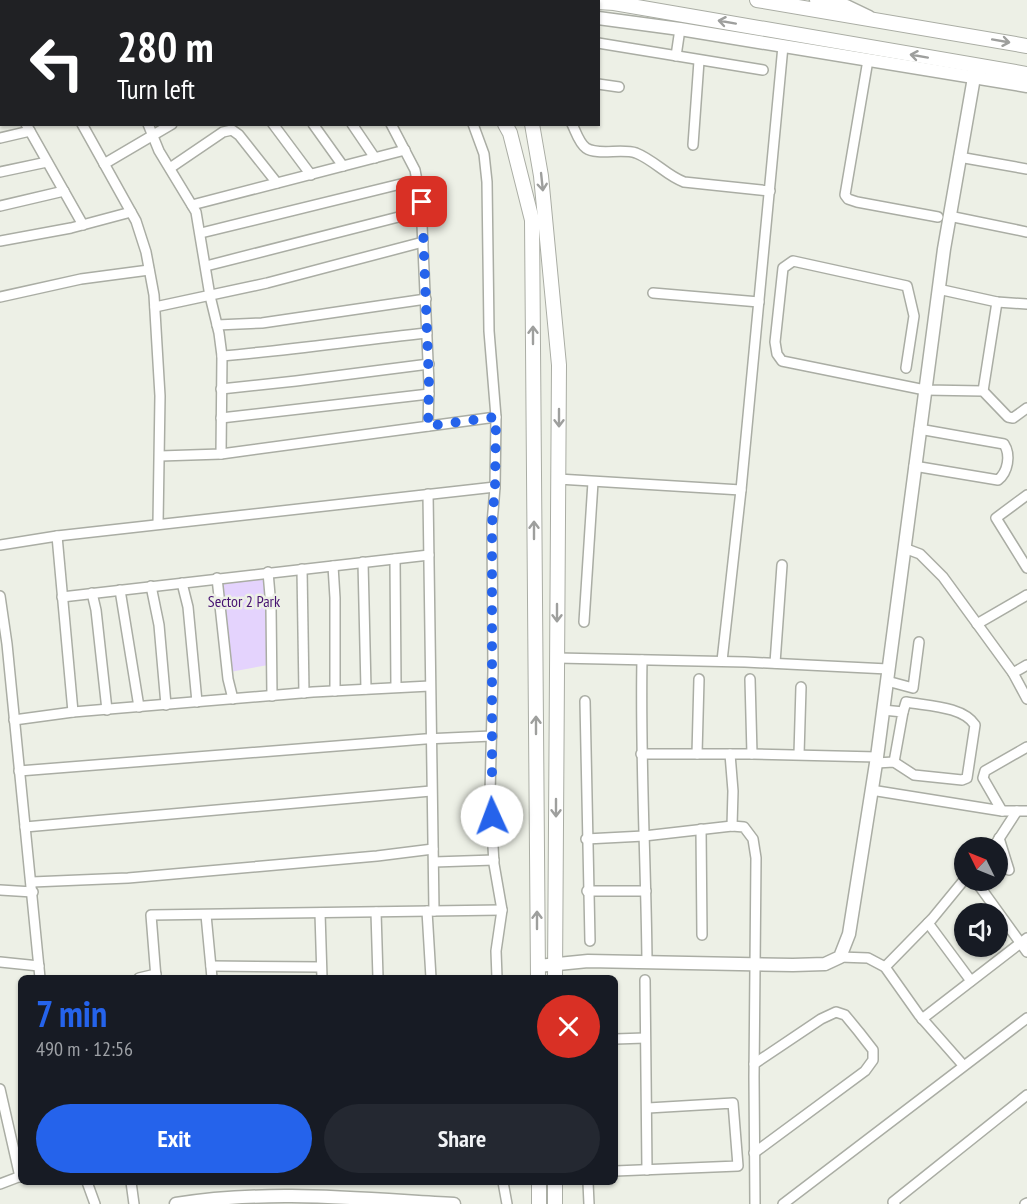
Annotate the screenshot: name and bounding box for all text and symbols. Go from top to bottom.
one-way arrow [717,17,737,28]
text: 280 m [117,19,214,74]
icon: left [18,24,96,102]
one-way arrow [991,36,1011,47]
one-way arrow [909,50,929,61]
text: Turn left [117,72,195,106]
one-way arrow [537,172,548,192]
pin [396,176,447,227]
icon: arrive [405,185,438,218]
one-way arrow [527,325,539,345]
one-way arrow [553,408,565,428]
one-way arrow [528,520,540,540]
park label: Sector 2 Park [208,591,281,611]
one-way arrow [551,603,563,623]
one-way arrow [530,715,542,735]
position arrow [460,784,524,848]
one-way arrow [550,798,562,818]
north arrow [954,837,1008,891]
map controls [954,837,1008,957]
button: sound [954,903,1008,957]
one-way arrow [531,910,543,930]
text: 7 min [36,990,107,1037]
button: close [537,995,600,1058]
text: 490 m · 12:56 [36,1036,133,1062]
button: Exit [36,1104,312,1173]
button: Share [324,1104,600,1173]

